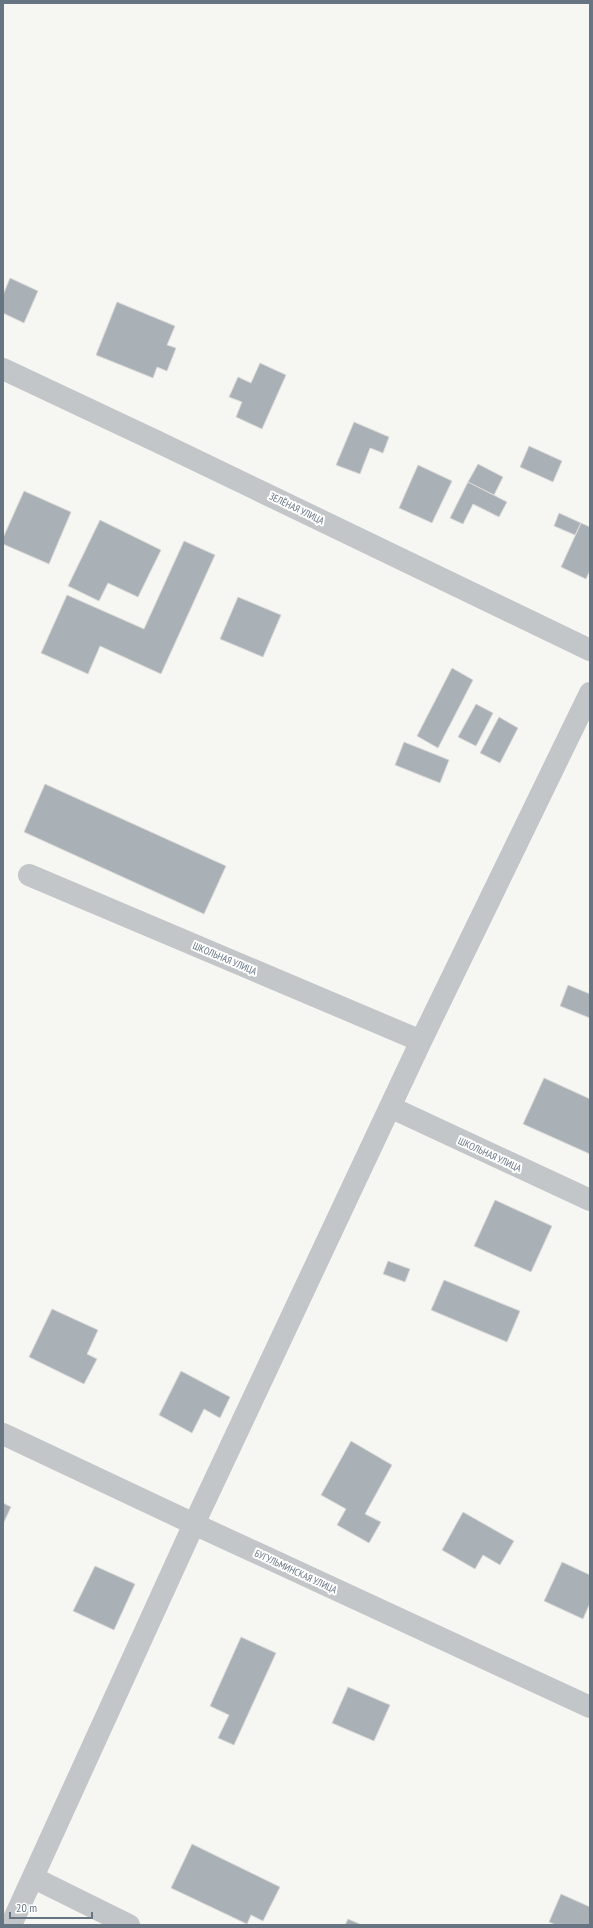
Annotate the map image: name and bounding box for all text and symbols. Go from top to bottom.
street label: ЗЕЛЁНАЯ УЛИЦА [267,490,327,527]
street label: ШКОЛЬНАЯ УЛИЦА [191,939,259,978]
street label: ШКОЛЬНАЯ УЛИЦА [456,1134,524,1175]
street label: БУГУЛЬМИНСКАЯ УЛИЦА [252,1547,339,1596]
scale bar [10,1894,92,1920]
text: 20 m [16,1900,37,1915]

